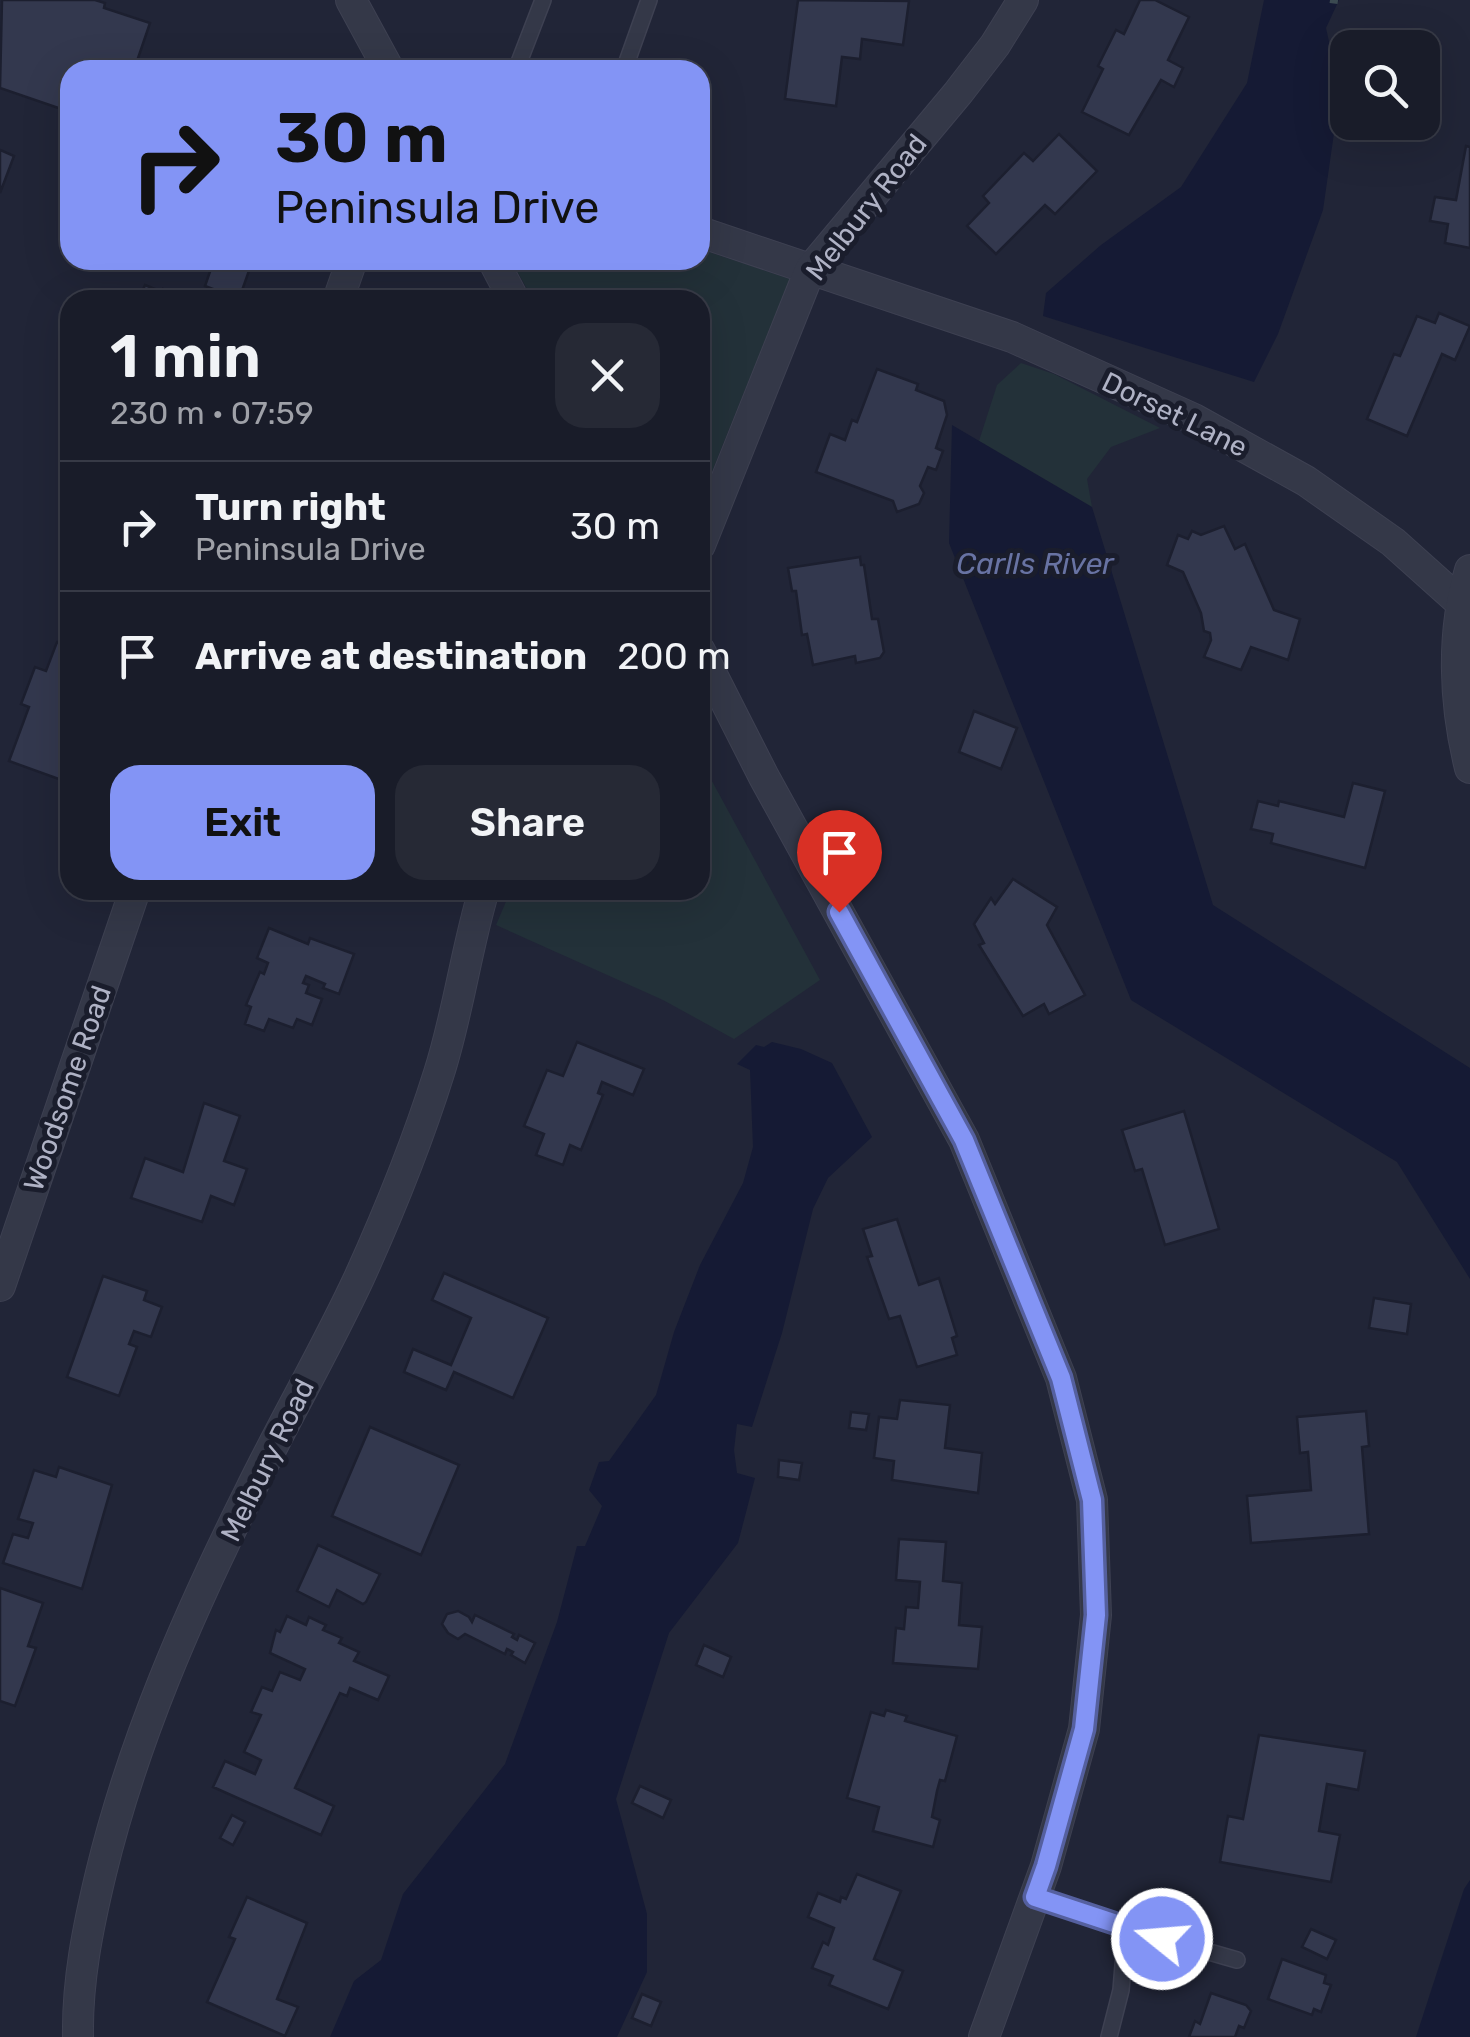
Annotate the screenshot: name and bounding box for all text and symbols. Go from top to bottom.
map controls [1330,30,1440,140]
button: search [1330,30,1440,140]
text: 30 m [275,97,448,180]
icon: right [110,100,240,230]
street label: Melbury Road [799,127,934,287]
text: Peninsula Drive [275,181,599,234]
text: 1 min [110,321,261,392]
button: close [555,323,660,428]
street label: Dorset Lane [1097,365,1253,464]
text: 230 m · 07:59 [110,394,314,432]
text: Turn right [195,484,386,530]
icon: right [110,499,165,554]
text: 30 m [570,503,660,549]
text: Peninsula Drive [195,530,426,568]
water label: Carlls River [956,546,1115,582]
icon: arrive [110,629,165,684]
text: Arrive at destination [195,633,587,679]
text: 200 m [617,633,731,679]
button: Exit [110,765,375,880]
button: Share [395,765,660,880]
pin [797,810,882,913]
icon: arrive [812,825,867,880]
street label: Woodsome Road [17,981,118,1195]
street label: Melbury Road [214,1374,321,1547]
position arrow [1110,1887,1214,1991]

